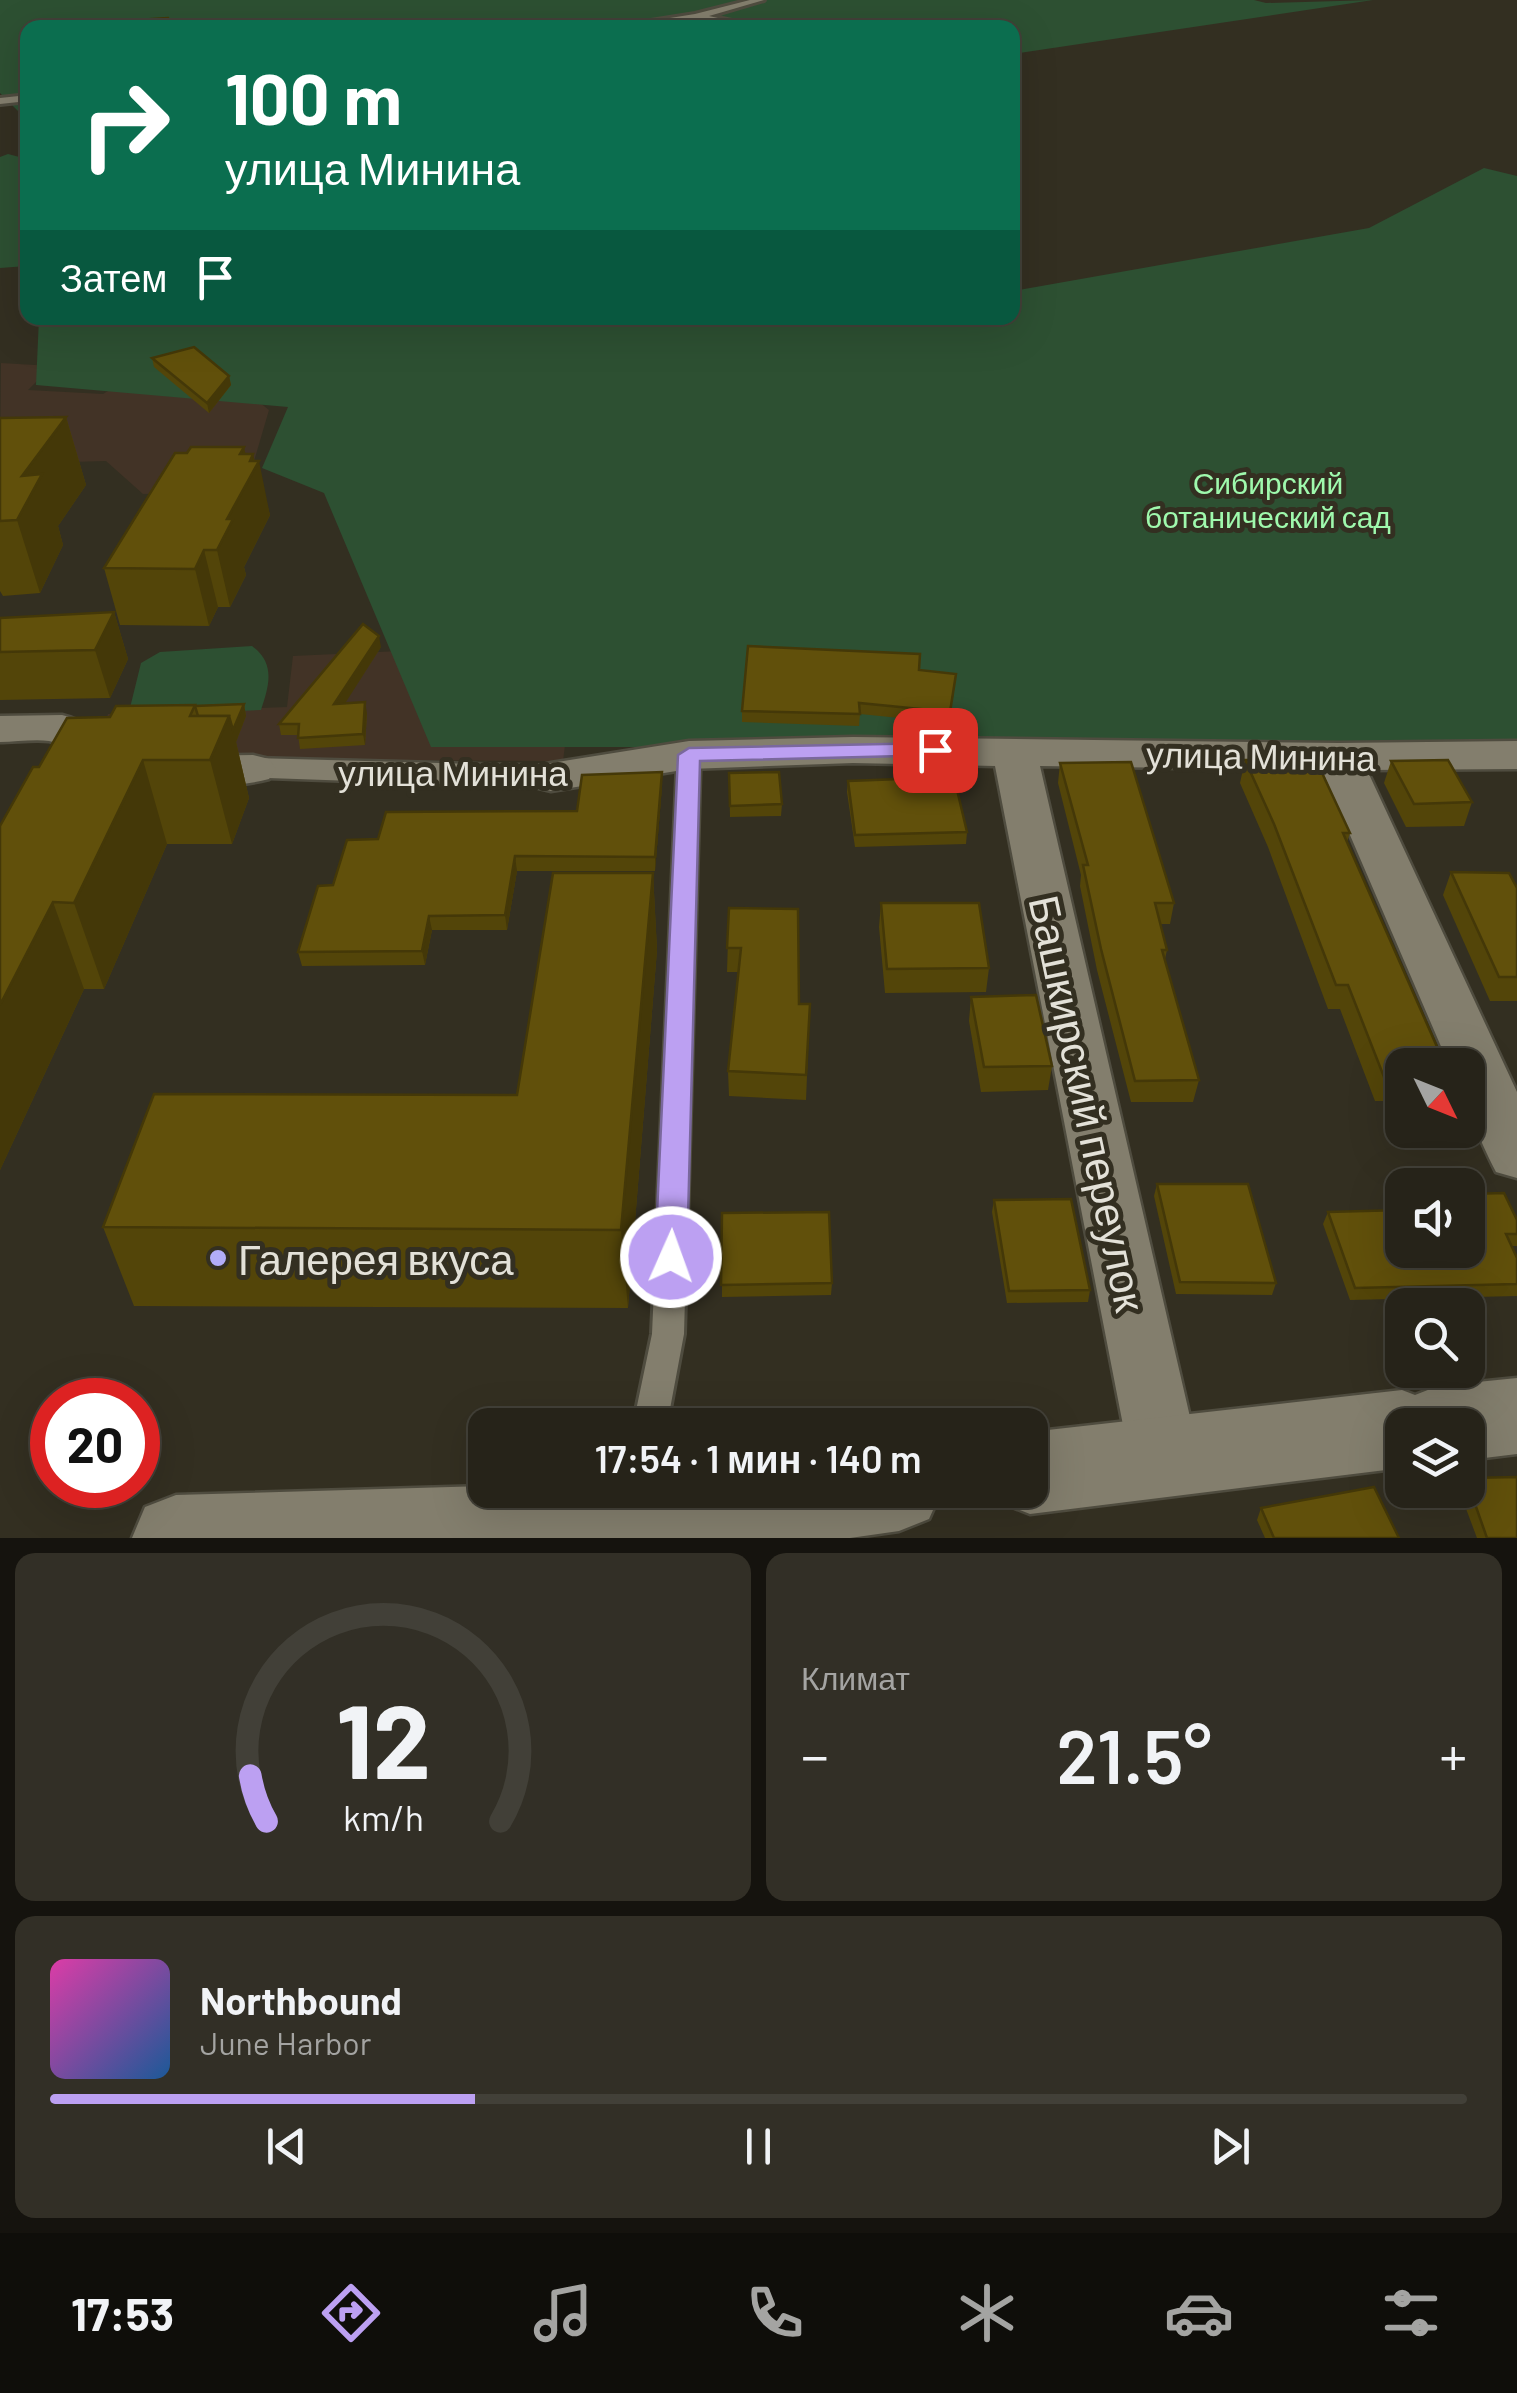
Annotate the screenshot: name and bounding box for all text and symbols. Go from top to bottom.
text: 100 m [225,55,402,139]
icon: right [60,60,190,190]
text: улица Минина [225,140,520,194]
icon: arrive [188,250,243,305]
text: Затем [60,254,168,300]
park label: Сибирский ботанический сад [1145,464,1391,534]
pin [893,708,978,793]
icon: arrive [908,723,963,778]
street label: улица Минина [1146,732,1377,778]
street label: улица Минина [338,751,568,793]
street label: Башкирский переулок [1020,891,1158,1316]
north arrow [1385,1048,1485,1148]
map controls [1385,1048,1485,1508]
button: sound [1385,1168,1485,1268]
position arrow [619,1205,723,1309]
place label: Галерея вкуса [238,1233,514,1284]
marker: Галерея вкуса [207,1247,229,1269]
button: search [1385,1288,1485,1388]
speed limit sign: 20 [30,1378,160,1508]
button: layers [1385,1408,1485,1508]
text: 17:54 · 1 мин · 140 m [594,1435,922,1481]
text: Климат [801,1658,910,1696]
text: 12 [335,1675,431,1800]
text: 21.5° [1056,1709,1212,1799]
text: − [801,1721,829,1787]
text: + [1439,1721,1467,1787]
text: km/h [343,1795,423,1838]
text: Northbound [200,1977,402,2023]
text: June Harbor [200,2023,371,2061]
icon: previous [259,2119,314,2174]
icon: pause [731,2119,786,2174]
icon: next [1203,2119,1258,2174]
icon: directions [316,2278,386,2348]
icon: music [528,2278,598,2348]
icon: phone [740,2278,810,2348]
icon: climate [952,2278,1022,2348]
icon: car [1164,2278,1234,2348]
icon: filters [1376,2278,1446,2348]
text: 17:53 [71,2286,174,2340]

